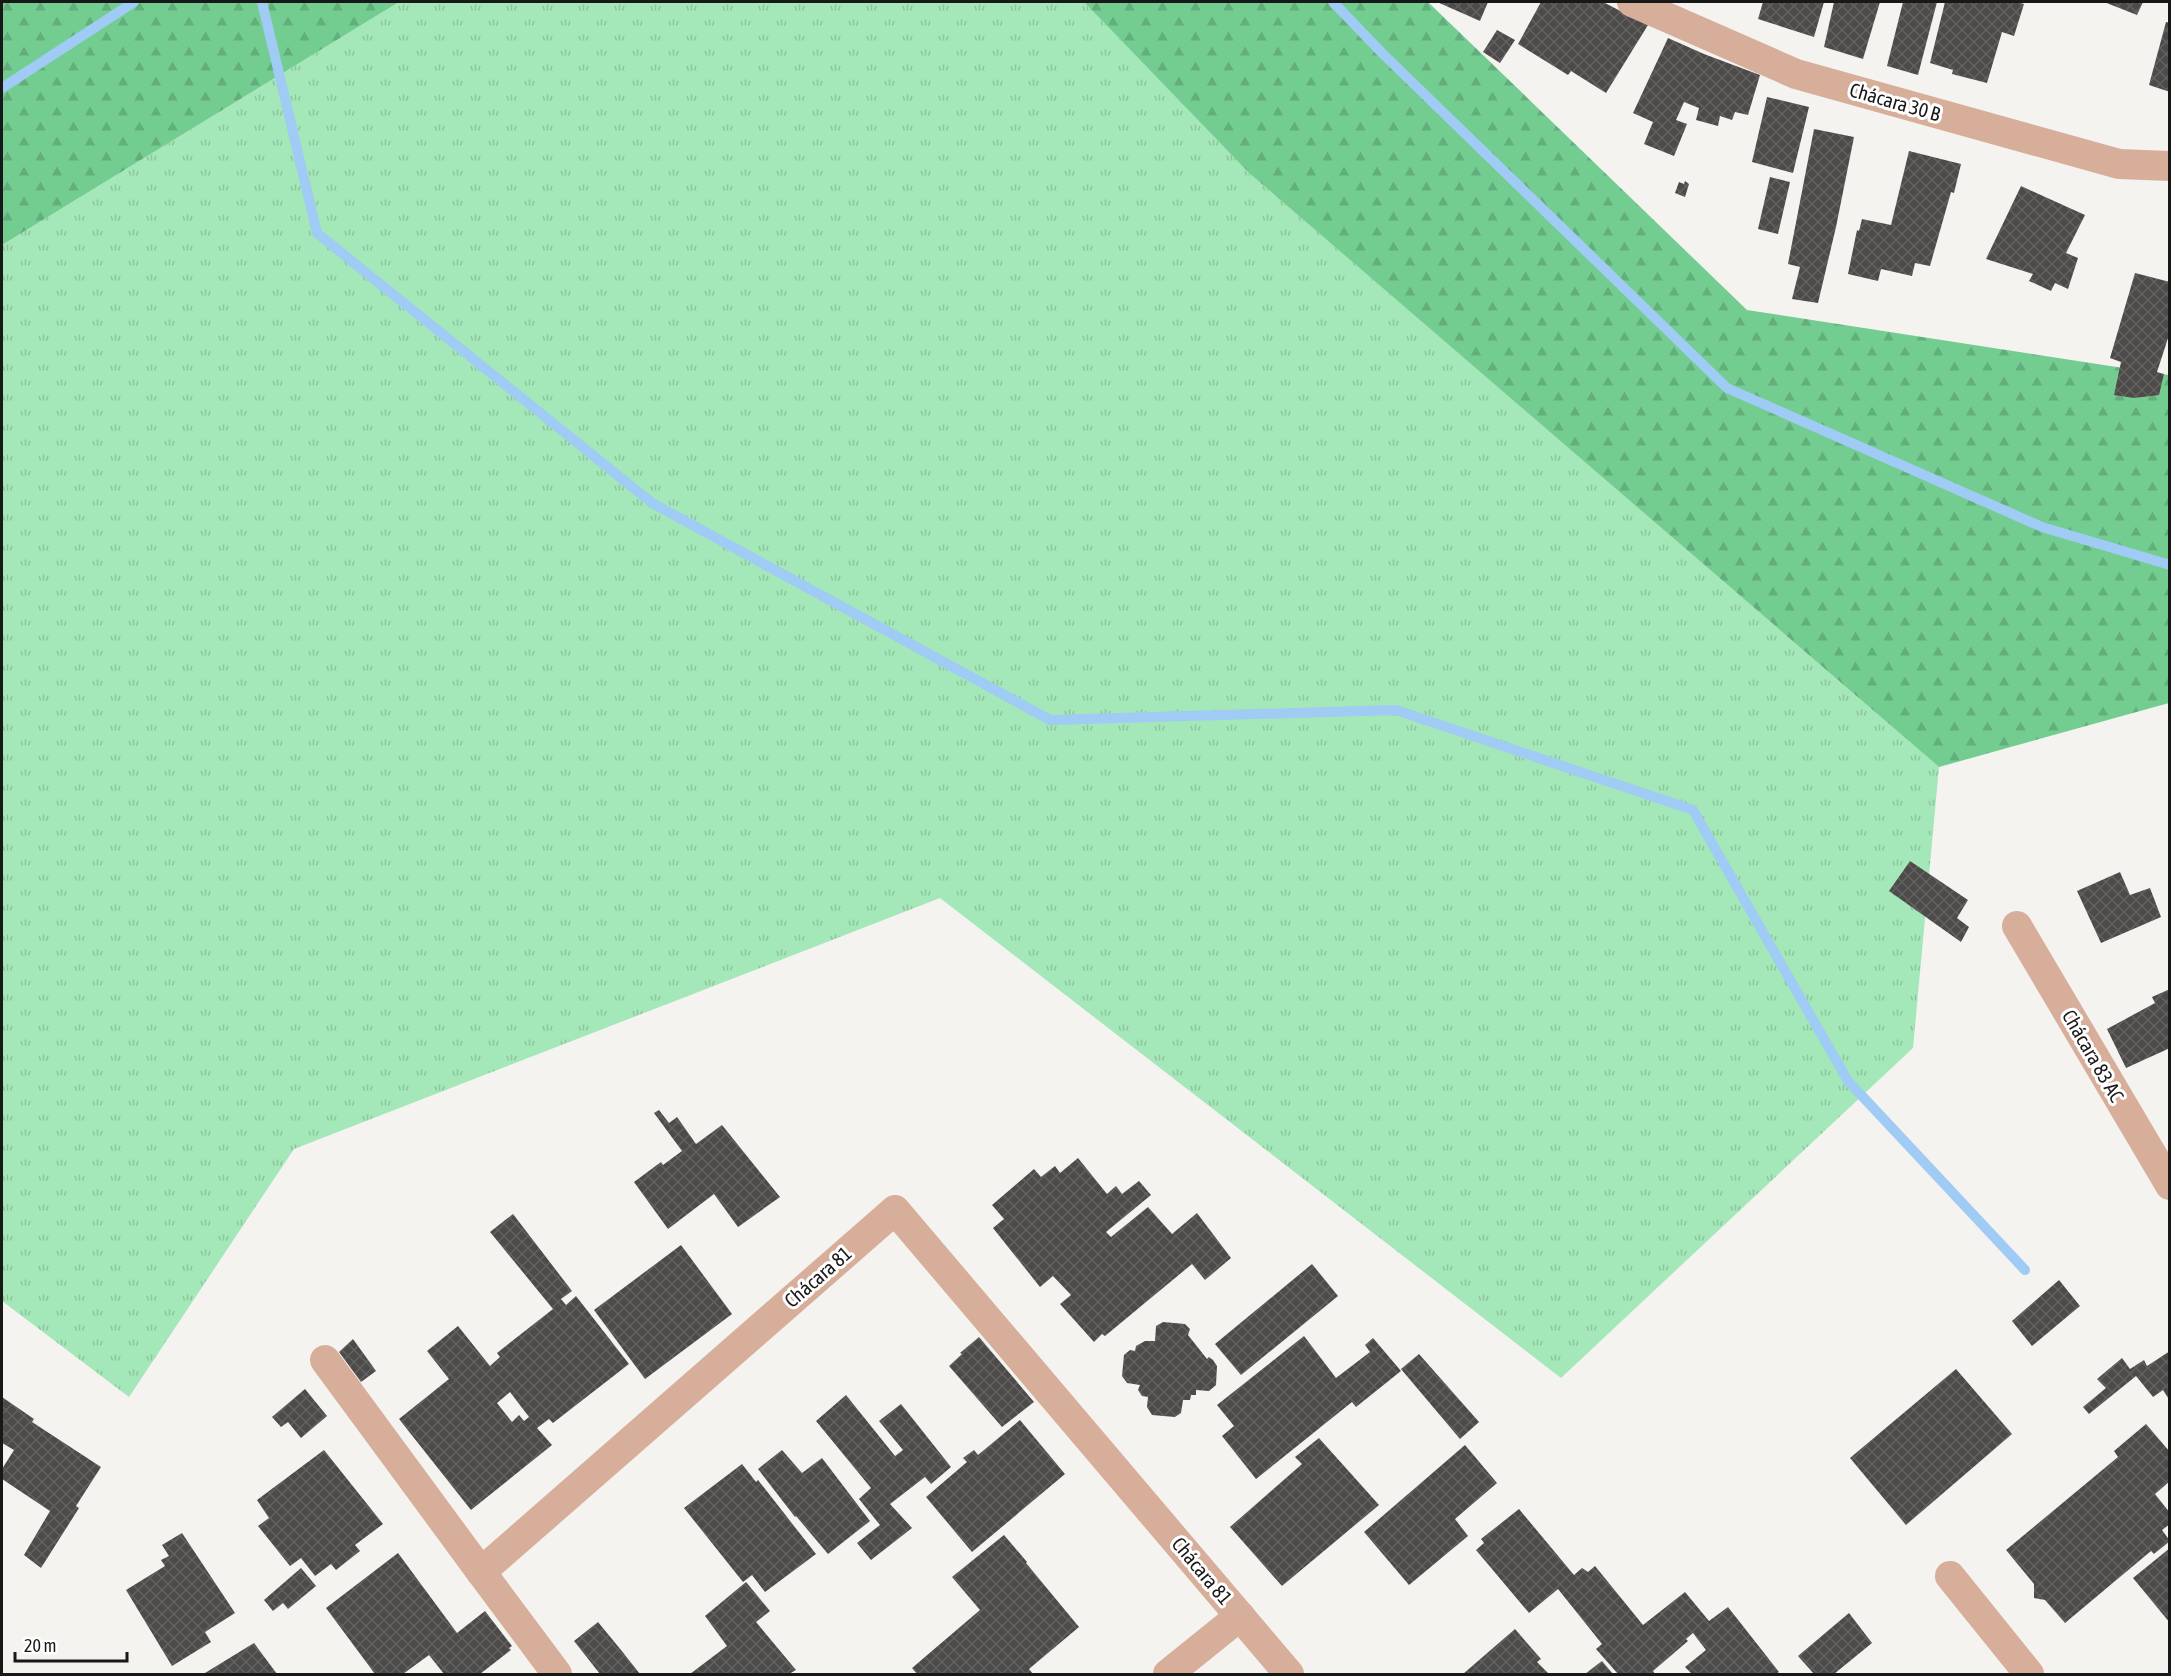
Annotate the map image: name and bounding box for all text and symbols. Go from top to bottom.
street label: Chácara 30 B [1847,78,1944,126]
street label: Chácara 83 AC [2058,1006,2129,1106]
street label: Chácara 81 [780,1241,856,1312]
street label: Chácara 81 [1168,1532,1237,1609]
scale bar [15,1625,128,1663]
text: 20 m [24,1635,56,1656]

